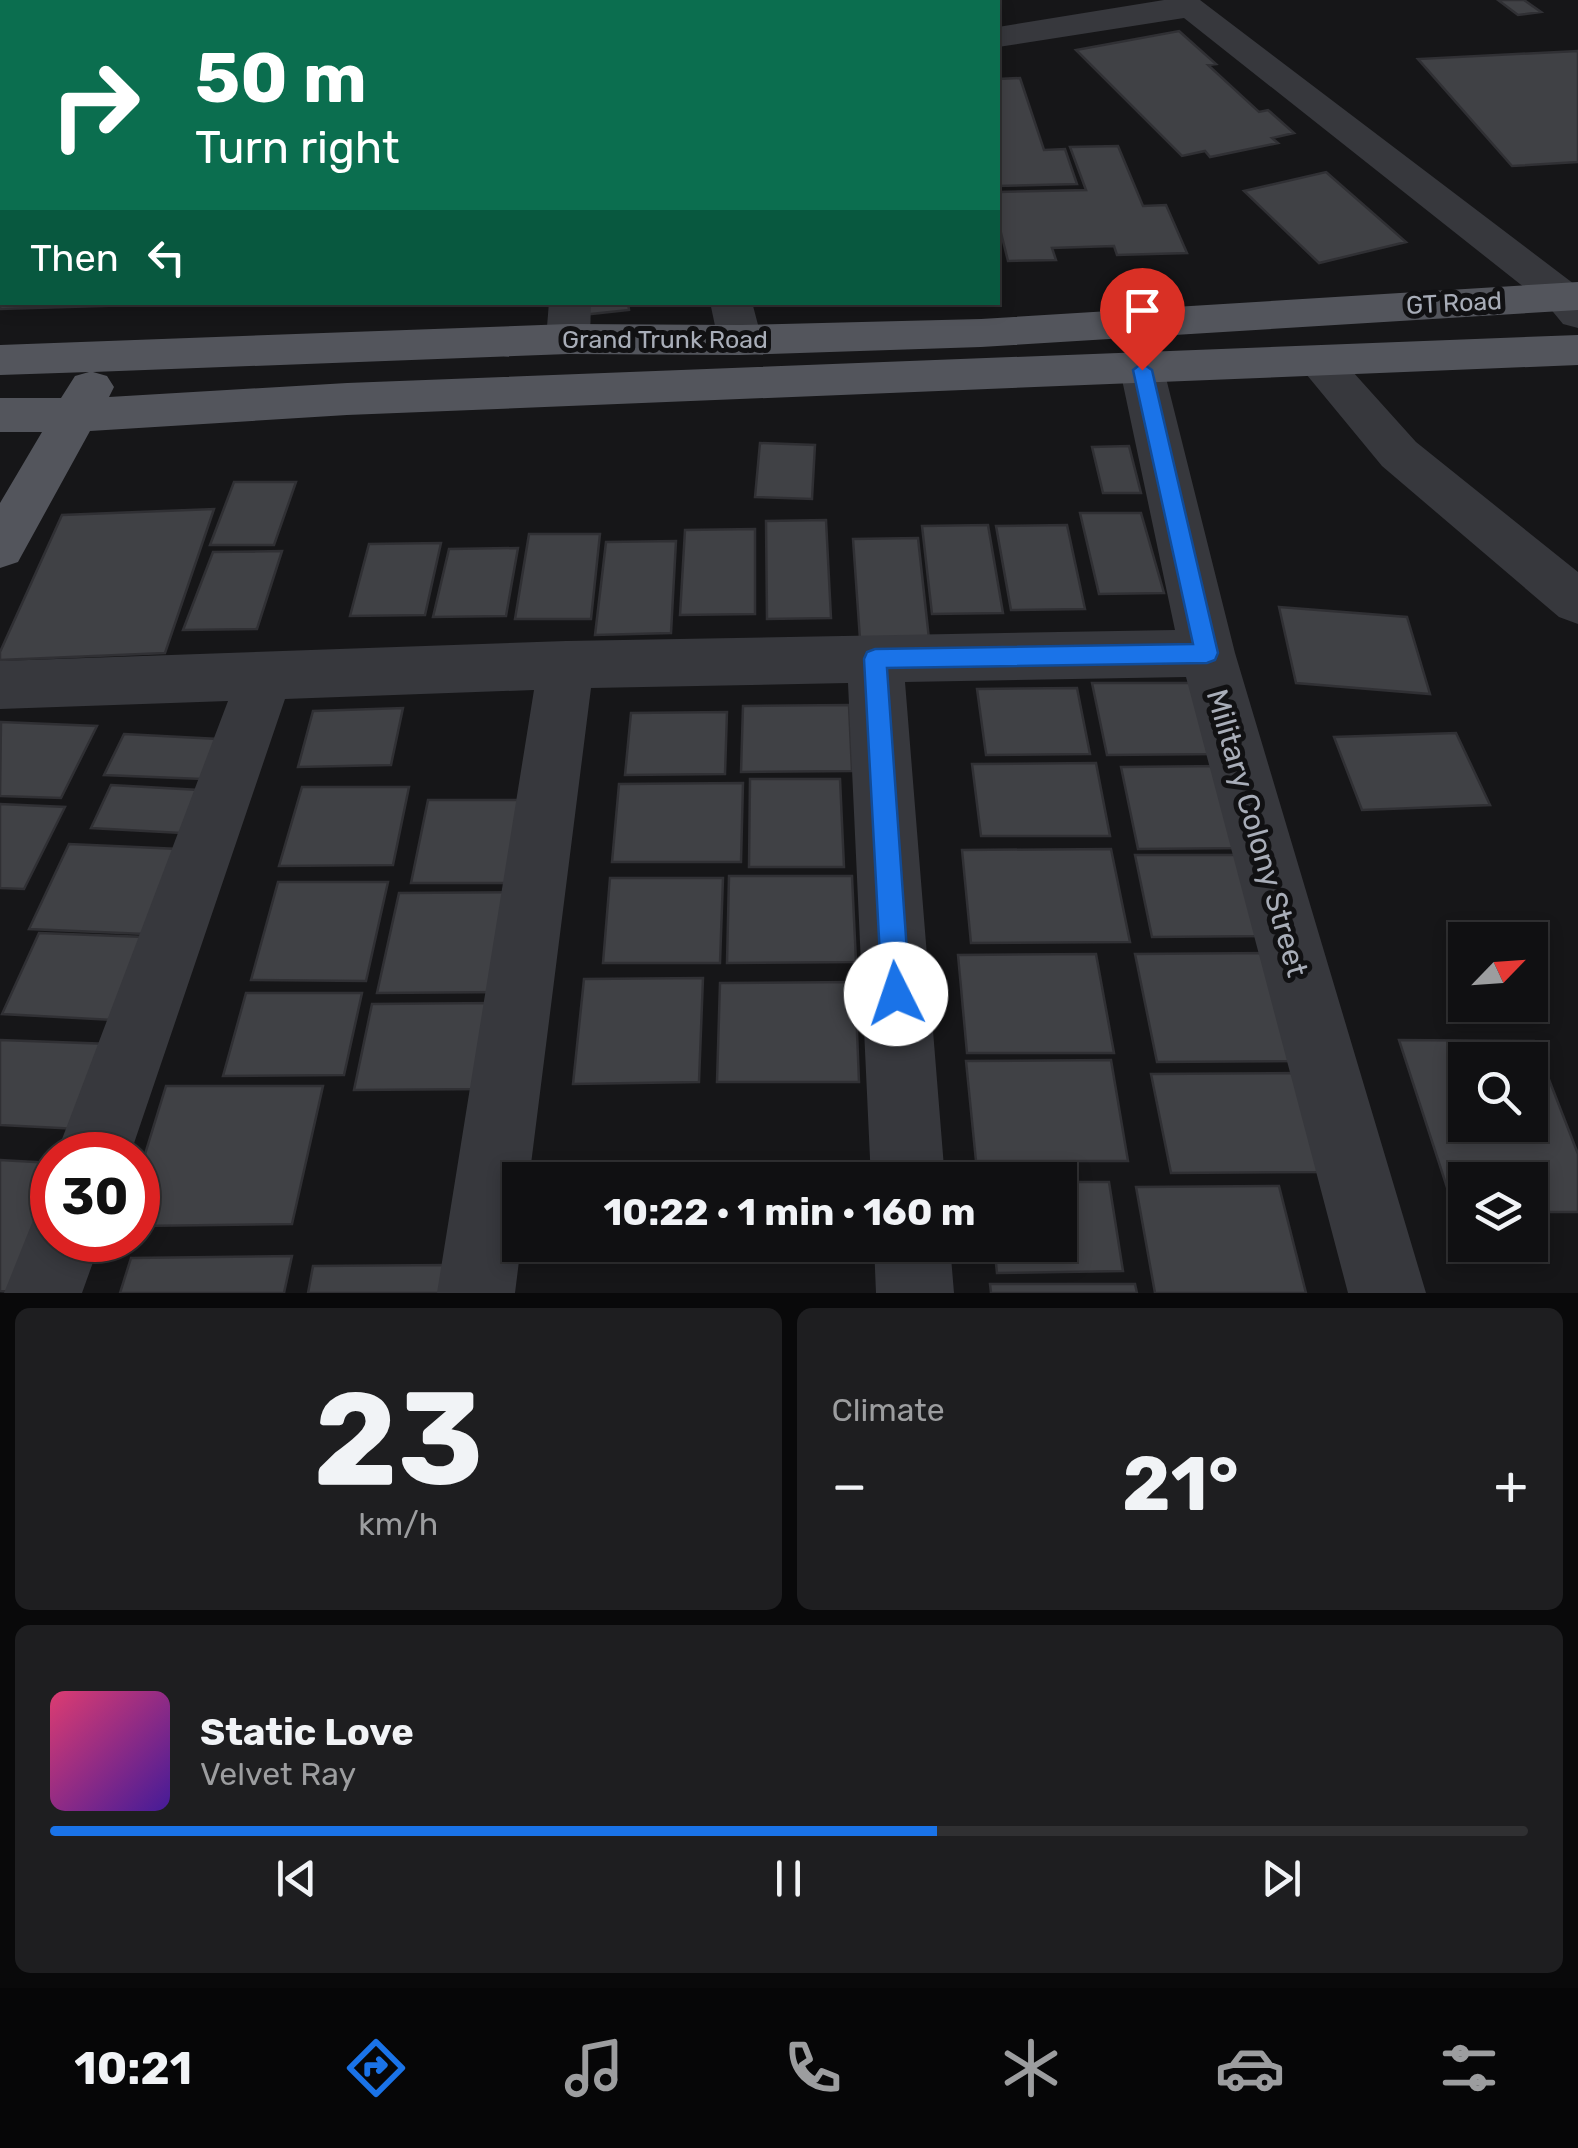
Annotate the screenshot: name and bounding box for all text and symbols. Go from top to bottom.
text: 50 m [195,37,367,120]
icon: right [30,40,160,170]
text: Turn right [195,121,399,174]
icon: left [139,230,194,285]
text: Then [30,235,119,281]
pin [1100,268,1185,371]
icon: arrive [1115,283,1170,338]
street label: GT Road [1405,286,1503,320]
street label: Grand Trunk Road [562,325,768,354]
street label: Military Colony Street [1199,685,1315,981]
north arrow [1448,922,1548,1022]
map controls [1448,922,1548,1262]
position arrow [844,942,948,1046]
button: search [1448,1042,1548,1142]
speed limit sign: 30 [30,1132,160,1262]
button: layers [1448,1162,1548,1262]
text: 10:22 · 1 min · 160 m [603,1189,976,1235]
text: 23 [313,1362,483,1517]
text: Climate [832,1391,945,1429]
text: 21° [1122,1440,1239,1529]
text: − [832,1453,867,1518]
text: + [1494,1453,1528,1518]
text: km/h [358,1505,438,1543]
text: Static Love [200,1709,414,1755]
text: Velvet Ray [200,1755,356,1793]
icon: previous [269,1851,324,1906]
icon: pause [761,1851,816,1906]
icon: next [1254,1851,1309,1906]
icon: directions [341,2033,411,2103]
icon: music [559,2033,629,2103]
icon: phone [778,2033,848,2103]
icon: climate [996,2033,1066,2103]
icon: car [1215,2033,1285,2103]
icon: filters [1434,2033,1504,2103]
text: 10:21 [74,2042,192,2095]

